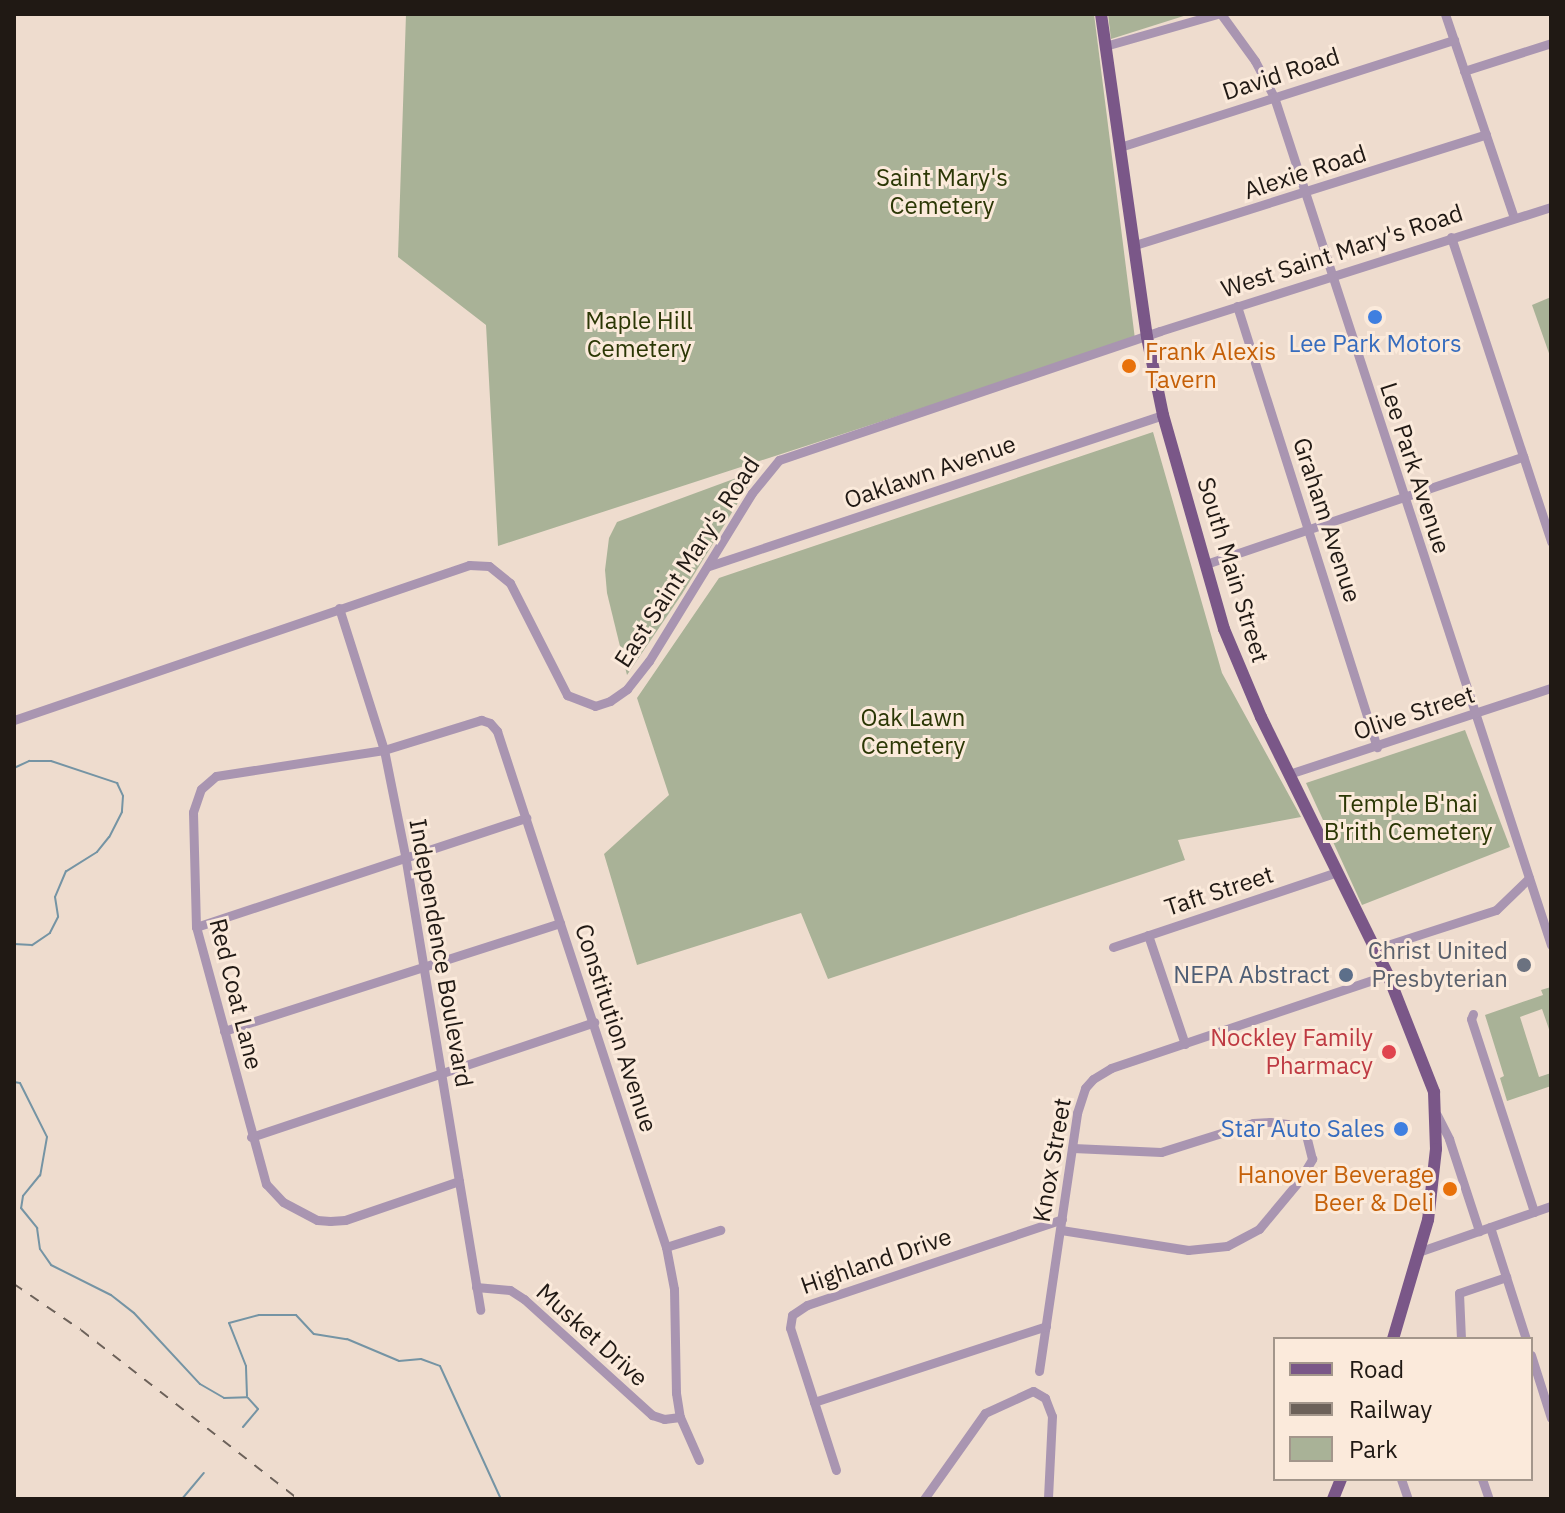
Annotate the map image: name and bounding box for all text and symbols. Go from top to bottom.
street label: David Road [1219,42,1343,106]
street label: Alexie Road [1240,139,1370,205]
park label: Saint Mary's Cemetery [876,164,1008,220]
street label: West Saint Mary's Road [1218,198,1466,304]
park label: Maple Hill Cemetery [585,307,693,363]
marker: Lee Park Motors [1366,308,1384,326]
place label: Lee Park Motors [1288,330,1462,358]
place label: Frank Alexis Tavern [1145,338,1276,394]
marker: Frank Alexis Tavern [1120,357,1138,375]
street label: Lee Park Avenue [1374,379,1456,557]
street label: Oaklawn Avenue [840,429,1020,515]
street label: Graham Avenue [1287,434,1367,606]
street label: East Saint Mary's Road [608,451,766,673]
street label: South Main Street [1191,474,1275,666]
street label: Olive Street [1350,680,1478,746]
park label: Oak Lawn Cemetery [861,704,965,760]
park label: Temple B'nai B'rith Cemetery [1324,790,1492,846]
street label: Independence Boulevard [403,817,479,1089]
street label: Taft Street [1161,860,1277,922]
street label: Red Coat Lane [203,915,269,1073]
street label: Constitution Avenue [569,920,663,1136]
place label: Christ United Presbyterian [1368,937,1508,993]
marker: Christ United Presbyterian [1515,956,1533,974]
place label: NEPA Abstract [1173,961,1330,989]
marker: NEPA Abstract [1337,966,1355,984]
place label: Nockley Family Pharmacy [1210,1024,1373,1080]
marker: Nockley Family Pharmacy [1380,1043,1398,1061]
street label: Knox Street [1027,1096,1077,1224]
place label: Star Auto Sales [1221,1115,1385,1143]
marker: Star Auto Sales [1392,1120,1410,1138]
place label: Hanover Beverage Beer & Deli [1237,1161,1434,1217]
marker: Hanover Beverage Beer & Deli [1441,1180,1459,1198]
street label: Highland Drive [797,1222,955,1300]
street label: Musket Drive [530,1277,654,1393]
legend [1273,1337,1533,1481]
text: Road [1349,1353,1404,1385]
text: Railway [1349,1393,1432,1425]
text: Park [1349,1433,1398,1465]

